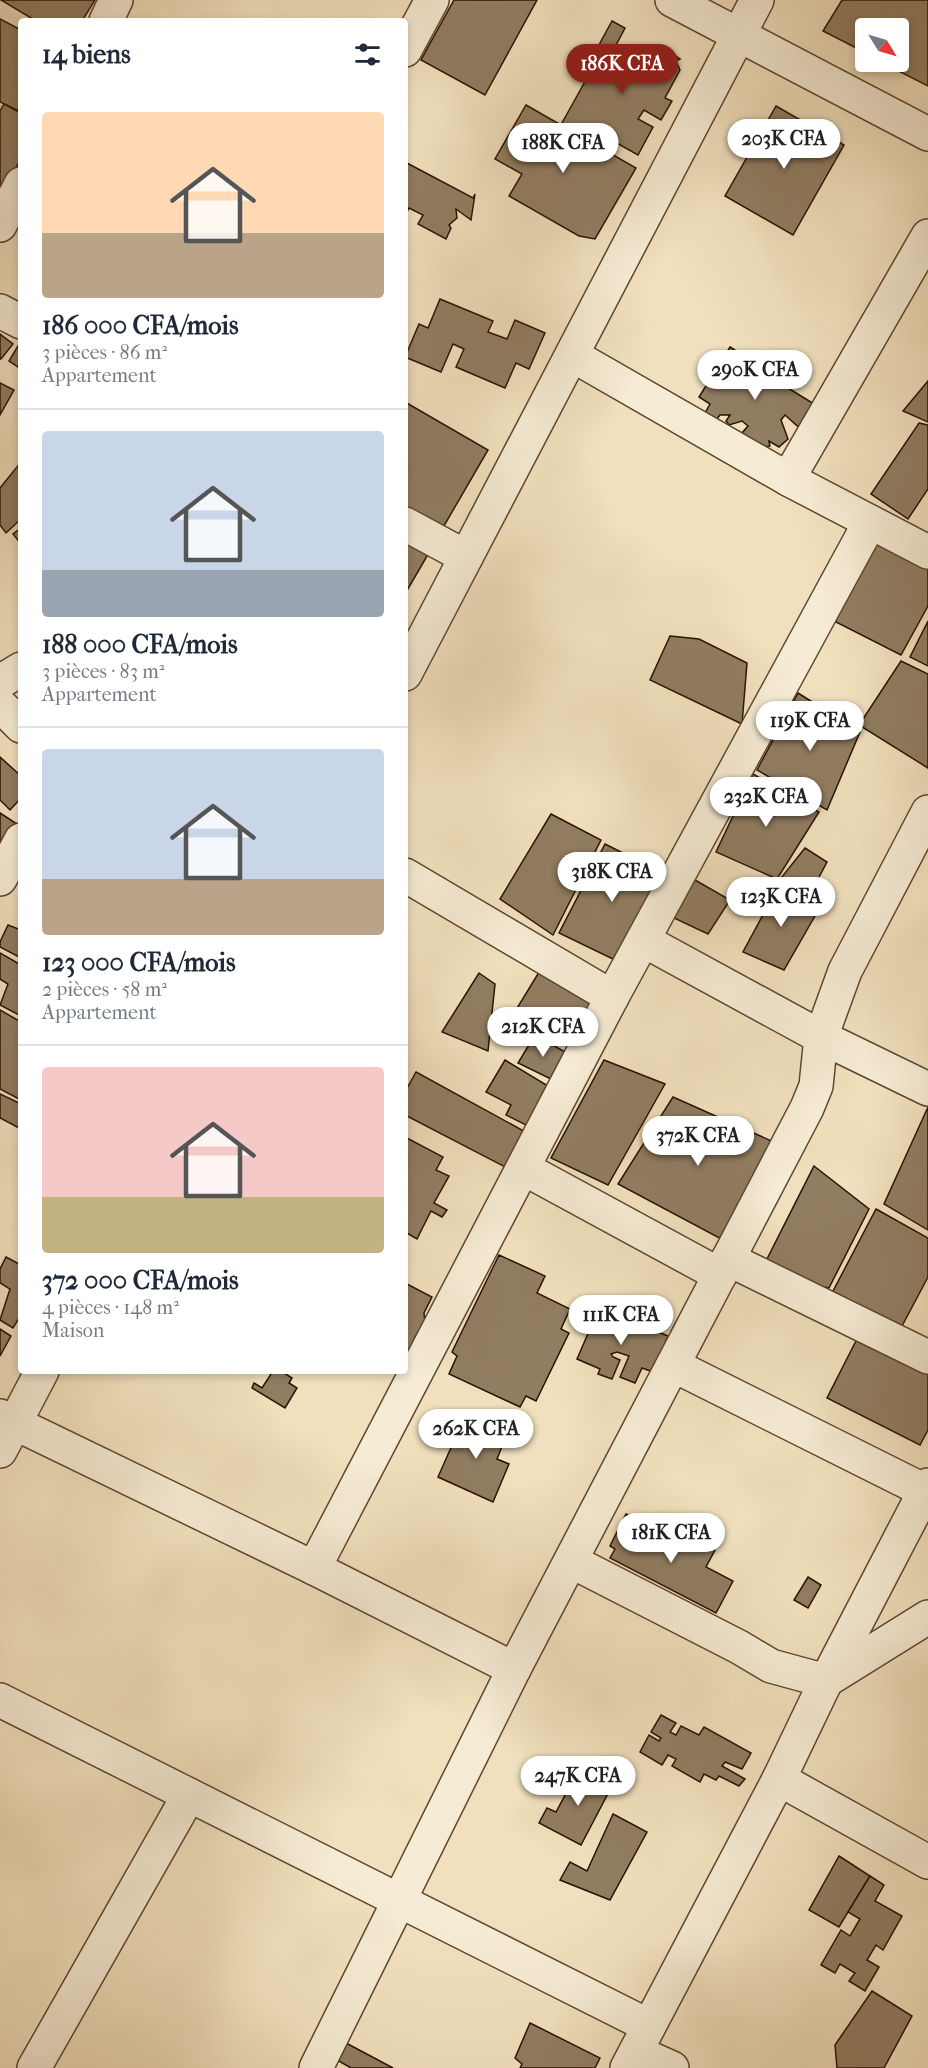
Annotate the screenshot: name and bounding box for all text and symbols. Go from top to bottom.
north arrow [855,18,909,72]
map controls [855,18,909,72]
icon: filters [351,38,384,71]
text: 14 biens [42,39,131,70]
pin: 186K CFA [560,44,684,95]
text: 186K CFA [580,52,664,75]
pin: 203K CFA [722,119,846,170]
pin: 188K CFA [501,123,625,174]
text: 203K CFA [741,127,827,150]
text: 188K CFA [522,131,604,154]
icon: home [159,151,267,259]
text: 186 000 CFA/mois [42,310,239,341]
text: 3 pièces · 86 m² [42,341,167,364]
pin: 290K CFA [693,350,817,401]
text: 290K CFA [711,358,799,381]
text: Appartement [42,364,157,387]
icon: home [159,470,267,578]
text: 188 000 CFA/mois [42,629,238,660]
text: 3 pièces · 83 m² [42,660,164,683]
text: Appartement [42,683,157,706]
pin: 119K CFA [748,701,872,752]
text: 119K CFA [770,709,850,732]
pin: 232K CFA [704,777,828,828]
text: 232K CFA [724,785,808,808]
icon: home [159,788,267,896]
pin: 318K CFA [550,852,674,903]
text: 318K CFA [571,860,653,883]
pin: 123K CFA [719,877,843,928]
text: 123K CFA [740,885,822,908]
text: 123 000 CFA/mois [42,947,236,978]
text: 2 pièces · 58 m² [42,978,167,1001]
text: Appartement [42,1001,157,1024]
pin: 212K CFA [481,1007,605,1058]
text: 212K CFA [501,1015,585,1038]
icon: home [159,1106,267,1214]
pin: 372K CFA [636,1116,760,1167]
text: 372K CFA [656,1124,740,1147]
text: 372 000 CFA/mois [42,1265,239,1296]
pin: 111K CFA [559,1295,683,1346]
text: 4 pièces · 148 m² [42,1296,179,1319]
text: 111K CFA [582,1303,660,1326]
text: Maison [42,1319,104,1342]
pin: 262K CFA [414,1409,538,1460]
text: 262K CFA [432,1417,520,1440]
pin: 181K CFA [609,1513,733,1564]
text: 181K CFA [631,1521,711,1544]
pin: 247K CFA [516,1756,640,1807]
text: 247K CFA [535,1764,621,1787]

